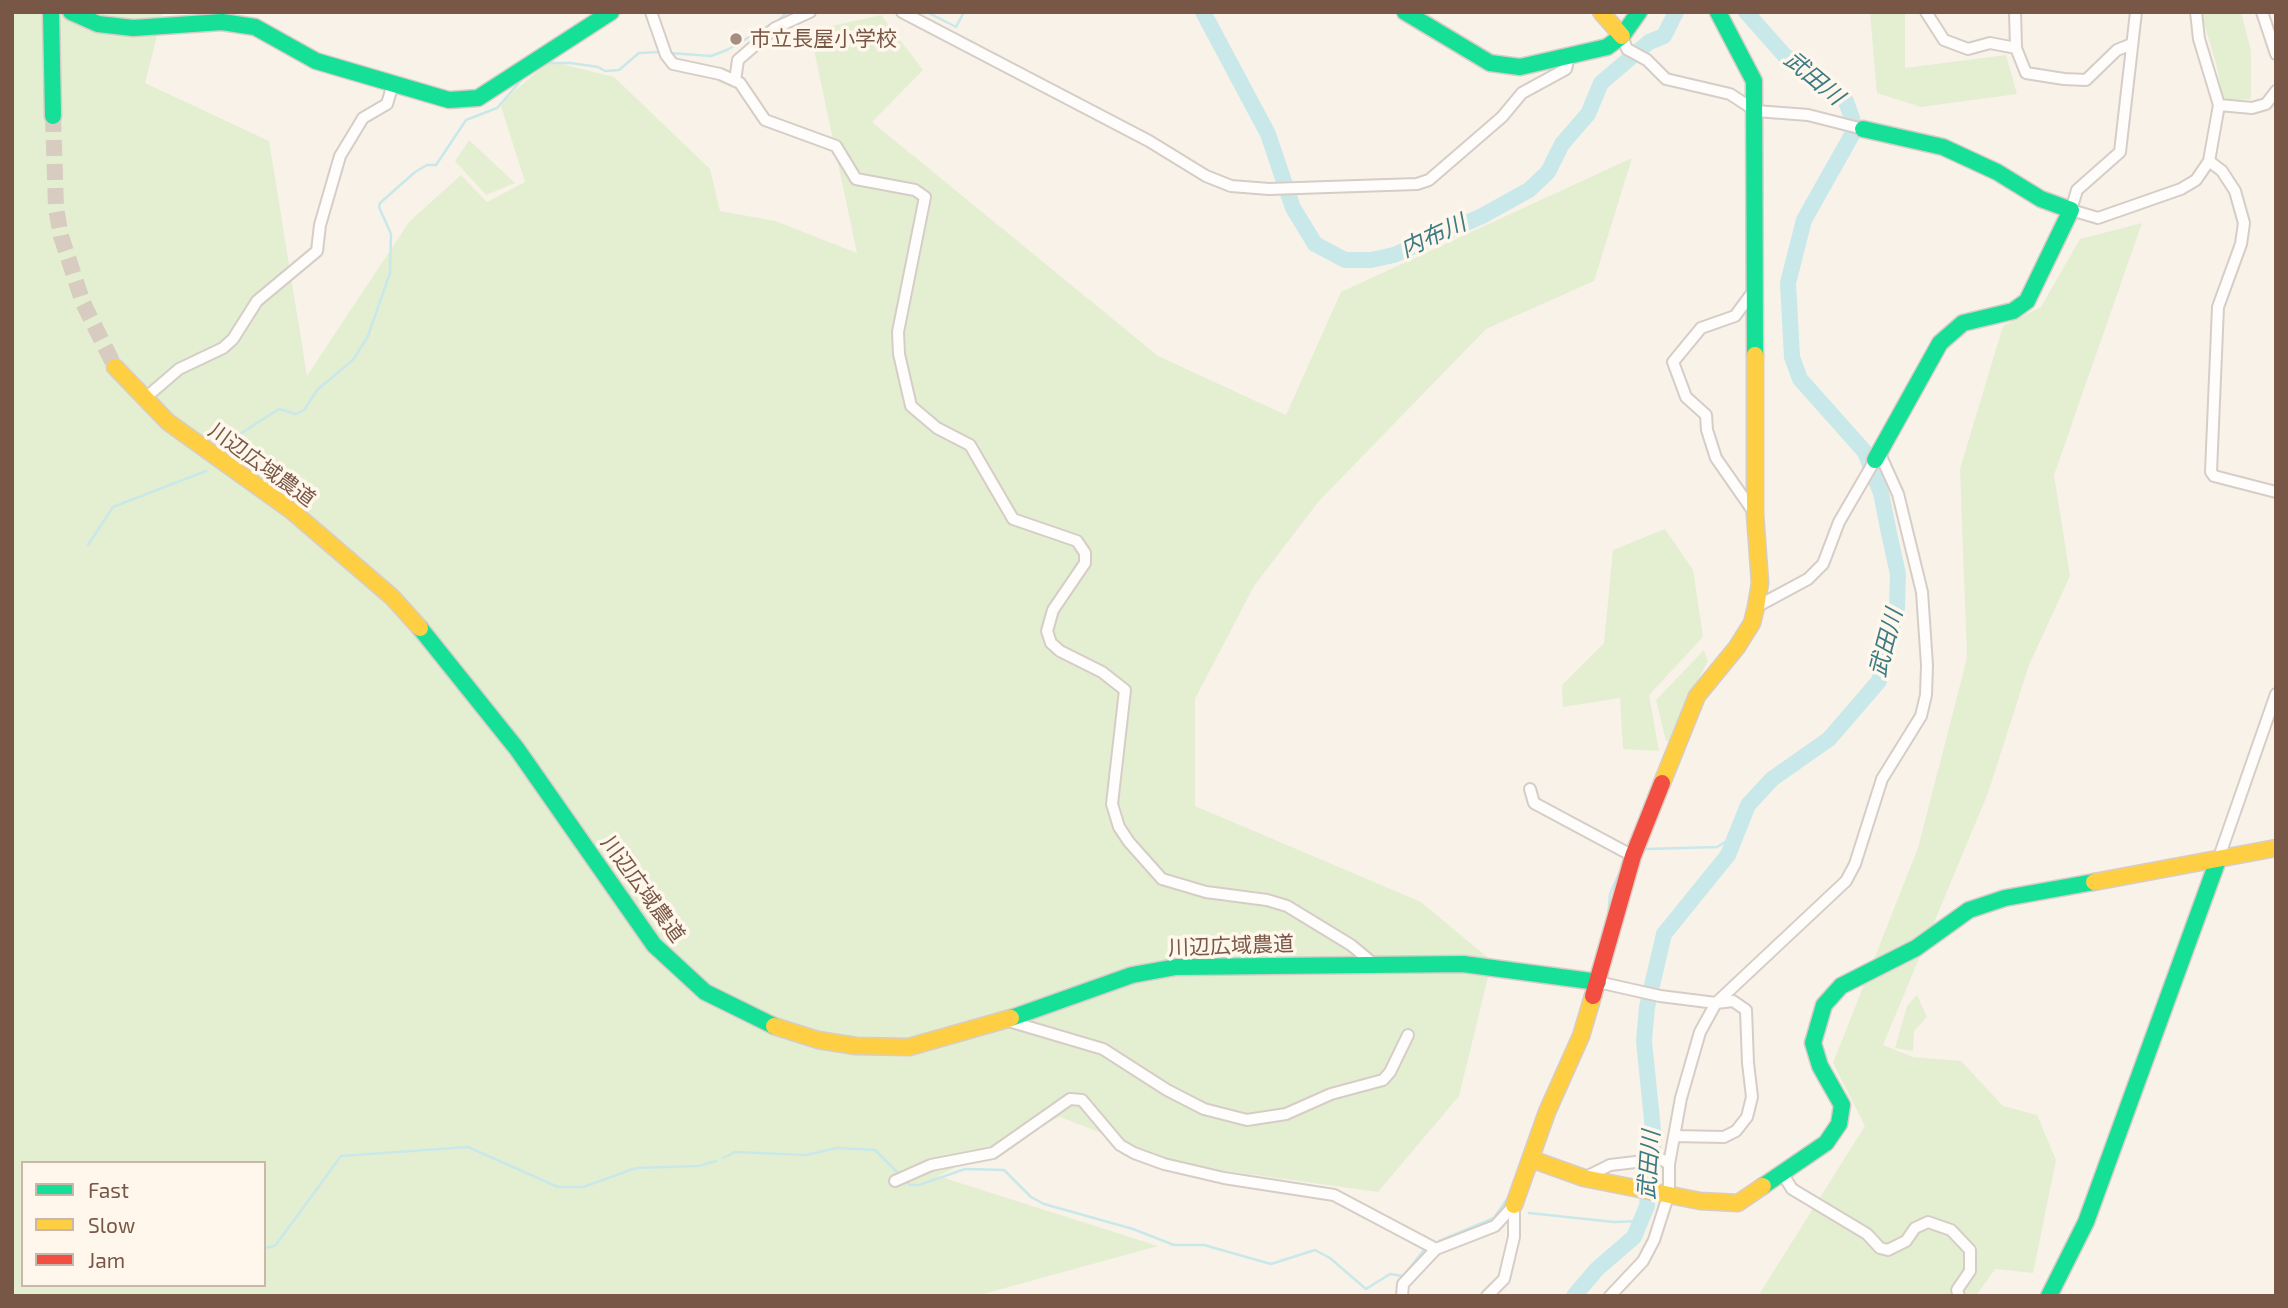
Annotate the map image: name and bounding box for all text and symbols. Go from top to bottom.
place label: 市立長屋小学校 [750,26,897,52]
marker: 市立長屋小学校 [728,31,744,47]
water label: 武田川 [1779,45,1849,111]
water label: 内布川 [1396,209,1470,263]
street label: 川辺広域農道 [204,418,320,512]
water label: 武田川 [1864,606,1908,680]
street label: 川辺広域農道 [596,831,690,947]
street label: 川辺広域農道 [1168,931,1294,961]
water label: 武田川 [1633,1130,1665,1200]
legend [21,1161,266,1287]
text: Fast [88,1177,129,1202]
text: Slow [88,1212,135,1237]
text: Jam [88,1247,125,1272]

